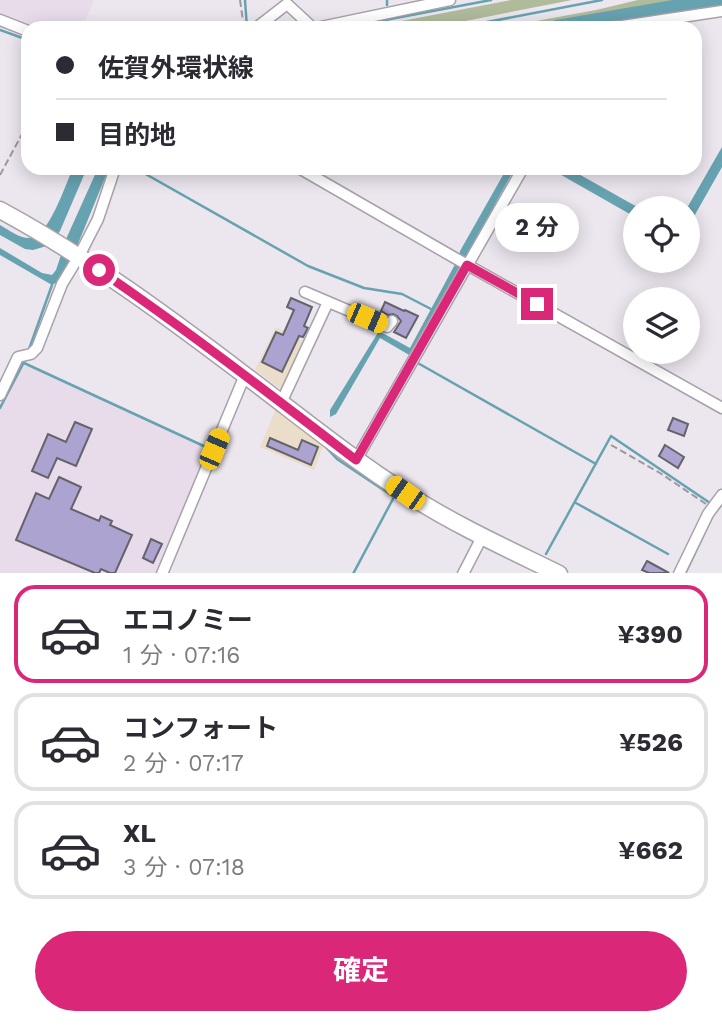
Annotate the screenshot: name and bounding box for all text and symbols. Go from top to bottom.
text: 佐賀外環状線 [98,53,254,83]
text: 目的地 [98,120,176,150]
map controls [623,196,700,364]
button: locate [623,196,700,273]
callout: 2 分 [495,202,579,252]
text: 2 分 [515,214,559,241]
route start [83,254,115,286]
button: layers [623,287,700,364]
route end [521,288,553,320]
car [344,300,391,336]
car [197,426,232,472]
car [382,472,429,514]
icon: car [39,603,102,666]
text: エコノミー [123,605,253,635]
text: ¥390 [618,619,683,649]
text: 1 分 · 07:16 [123,642,240,669]
icon: car [39,711,102,774]
text: コンフォート [123,713,278,743]
text: ¥526 [619,727,683,757]
text: 2 分 · 07:17 [123,750,244,777]
text: XL [123,818,156,848]
icon: car [39,819,102,882]
text: ¥662 [618,835,683,865]
text: 3 分 · 07:18 [123,854,245,881]
button: 確定 [35,931,687,1011]

